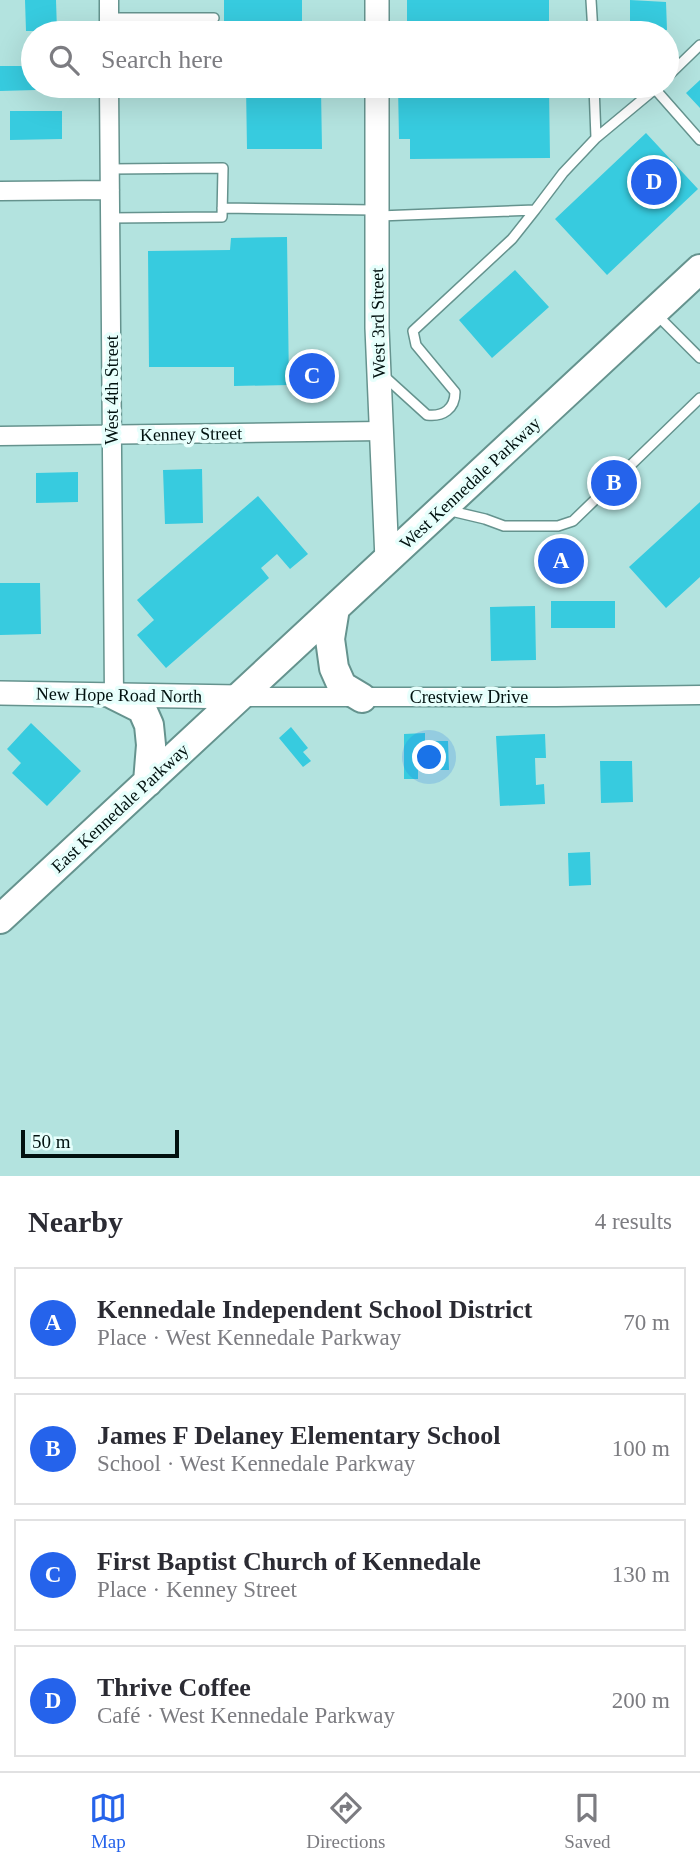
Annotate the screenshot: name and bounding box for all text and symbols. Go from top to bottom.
search box [21,21,679,98]
icon: search [45,41,83,79]
text: Search here [101,45,223,74]
pin: D [631,156,677,208]
street label: West 3rd Street [367,268,389,378]
street label: West 4th Street [102,335,122,445]
pin: C [289,350,335,402]
street label: West Kennedale Parkway [396,413,544,553]
street label: Kenney Street [140,423,242,445]
pin: B [591,457,637,509]
pin: A [538,535,584,587]
street label: New Hope Road North [36,684,202,706]
street label: Crestview Drive [410,687,528,707]
street label: East Kennedale Parkway [47,739,193,877]
your location [412,740,446,774]
scale bar [21,1127,178,1159]
text: 50 m [32,1131,71,1152]
text: Nearby [28,1205,123,1238]
text: 4 results [595,1209,672,1234]
text: Kennedale Independent School District [97,1295,533,1324]
text: A [45,1310,61,1335]
text: 70 m [623,1310,670,1335]
text: Place · West Kennedale Parkway [97,1325,401,1350]
text: James F Delaney Elementary School [97,1421,500,1450]
text: B [45,1436,61,1461]
text: 100 m [612,1436,670,1461]
text: School · West Kennedale Parkway [97,1451,415,1476]
text: First Baptist Church of Kennedale [97,1547,481,1576]
text: C [45,1562,61,1587]
text: 130 m [612,1562,670,1587]
text: Place · Kenney Street [97,1577,297,1602]
text: Thrive Coffee [97,1673,251,1702]
text: D [45,1688,61,1713]
text: 200 m [612,1688,670,1713]
text: Café · West Kennedale Parkway [97,1703,395,1728]
tab: Map [89,1789,127,1853]
tab: Directions [306,1789,385,1853]
tab: Saved [564,1789,611,1853]

